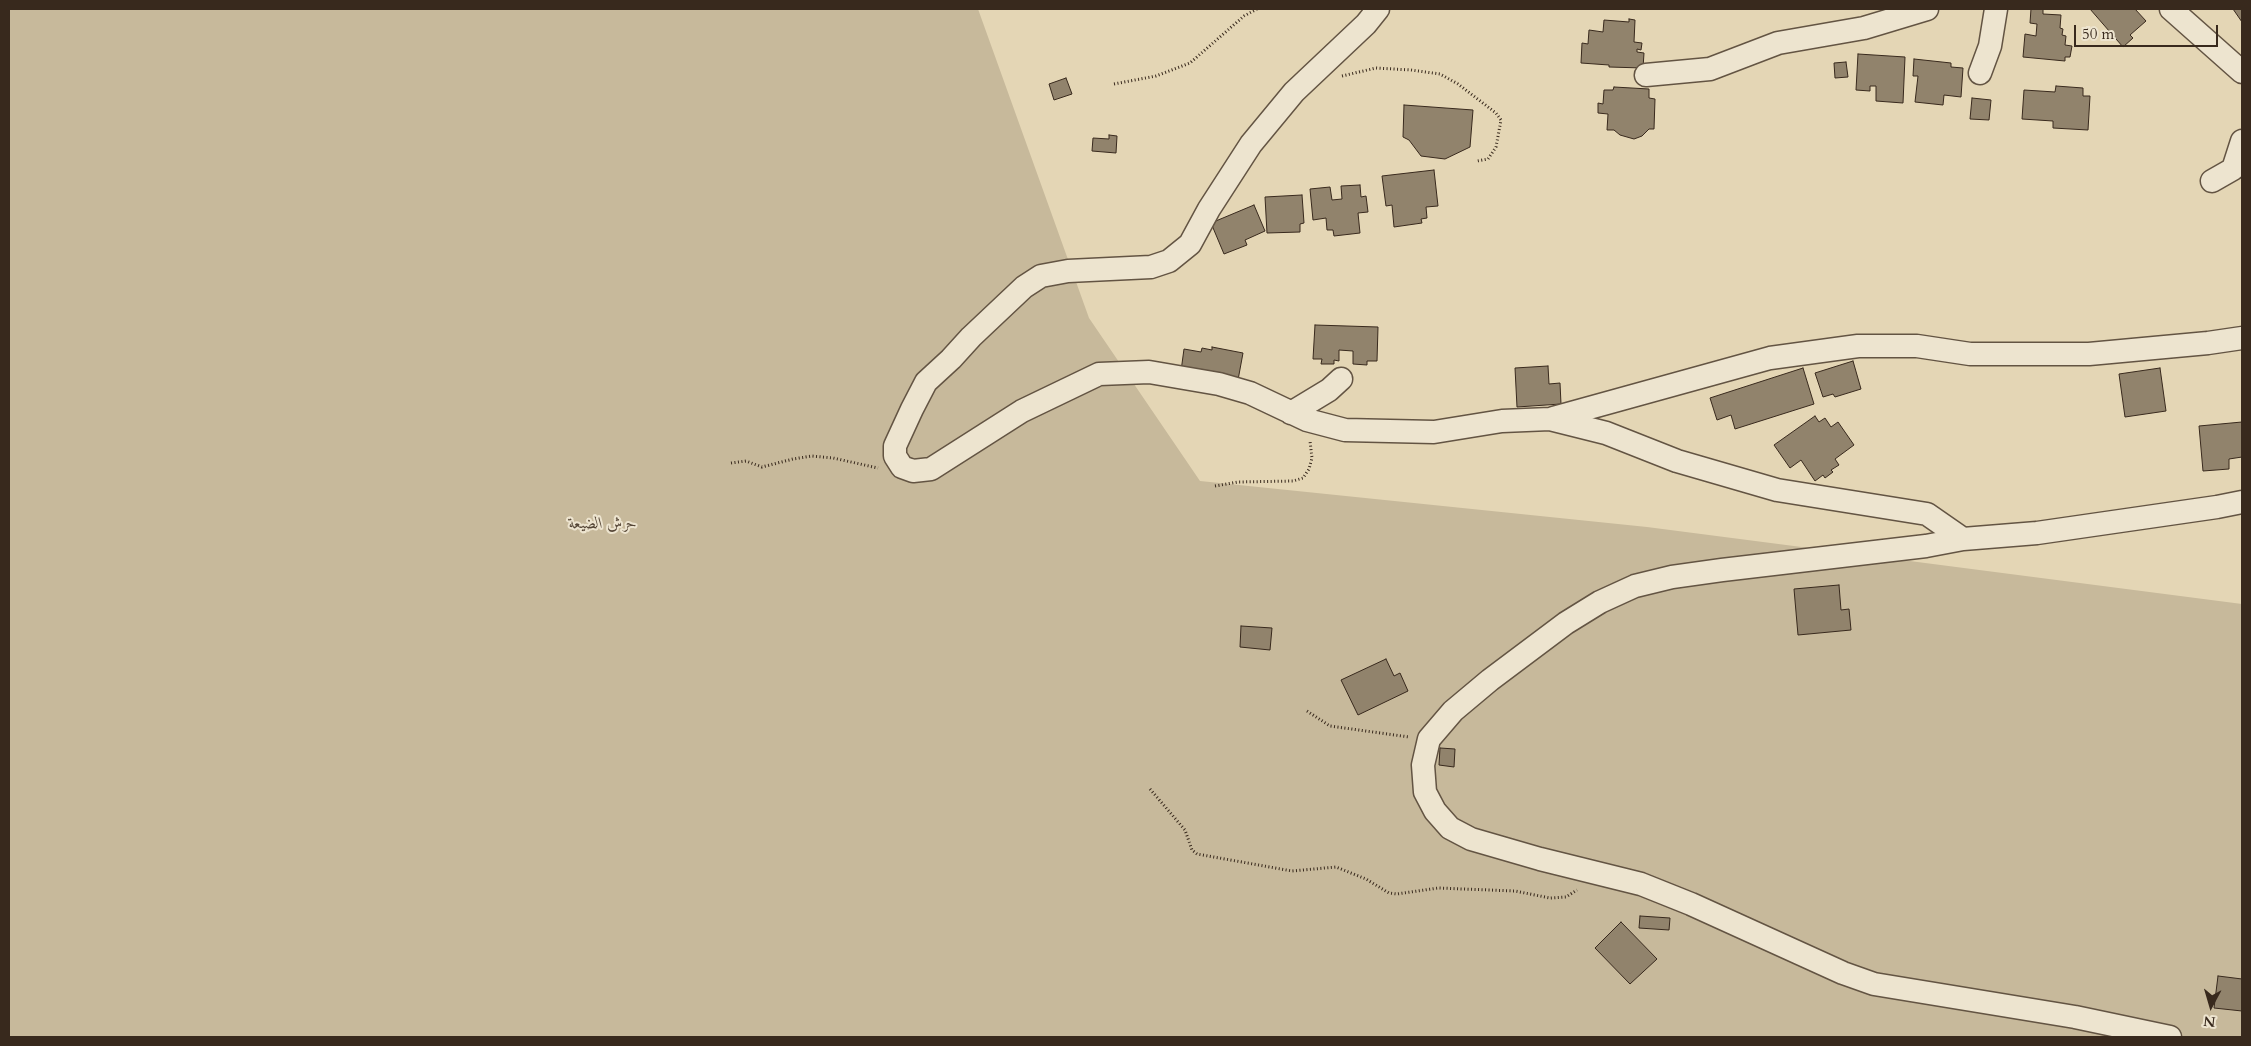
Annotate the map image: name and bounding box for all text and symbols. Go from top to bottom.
scale bar [2076,15,2220,47]
text: 50 m [2082,24,2114,44]
park label: حرش الضيعة [569,514,637,534]
north arrow [2186,981,2236,1031]
text: N [2202,1011,2216,1031]

